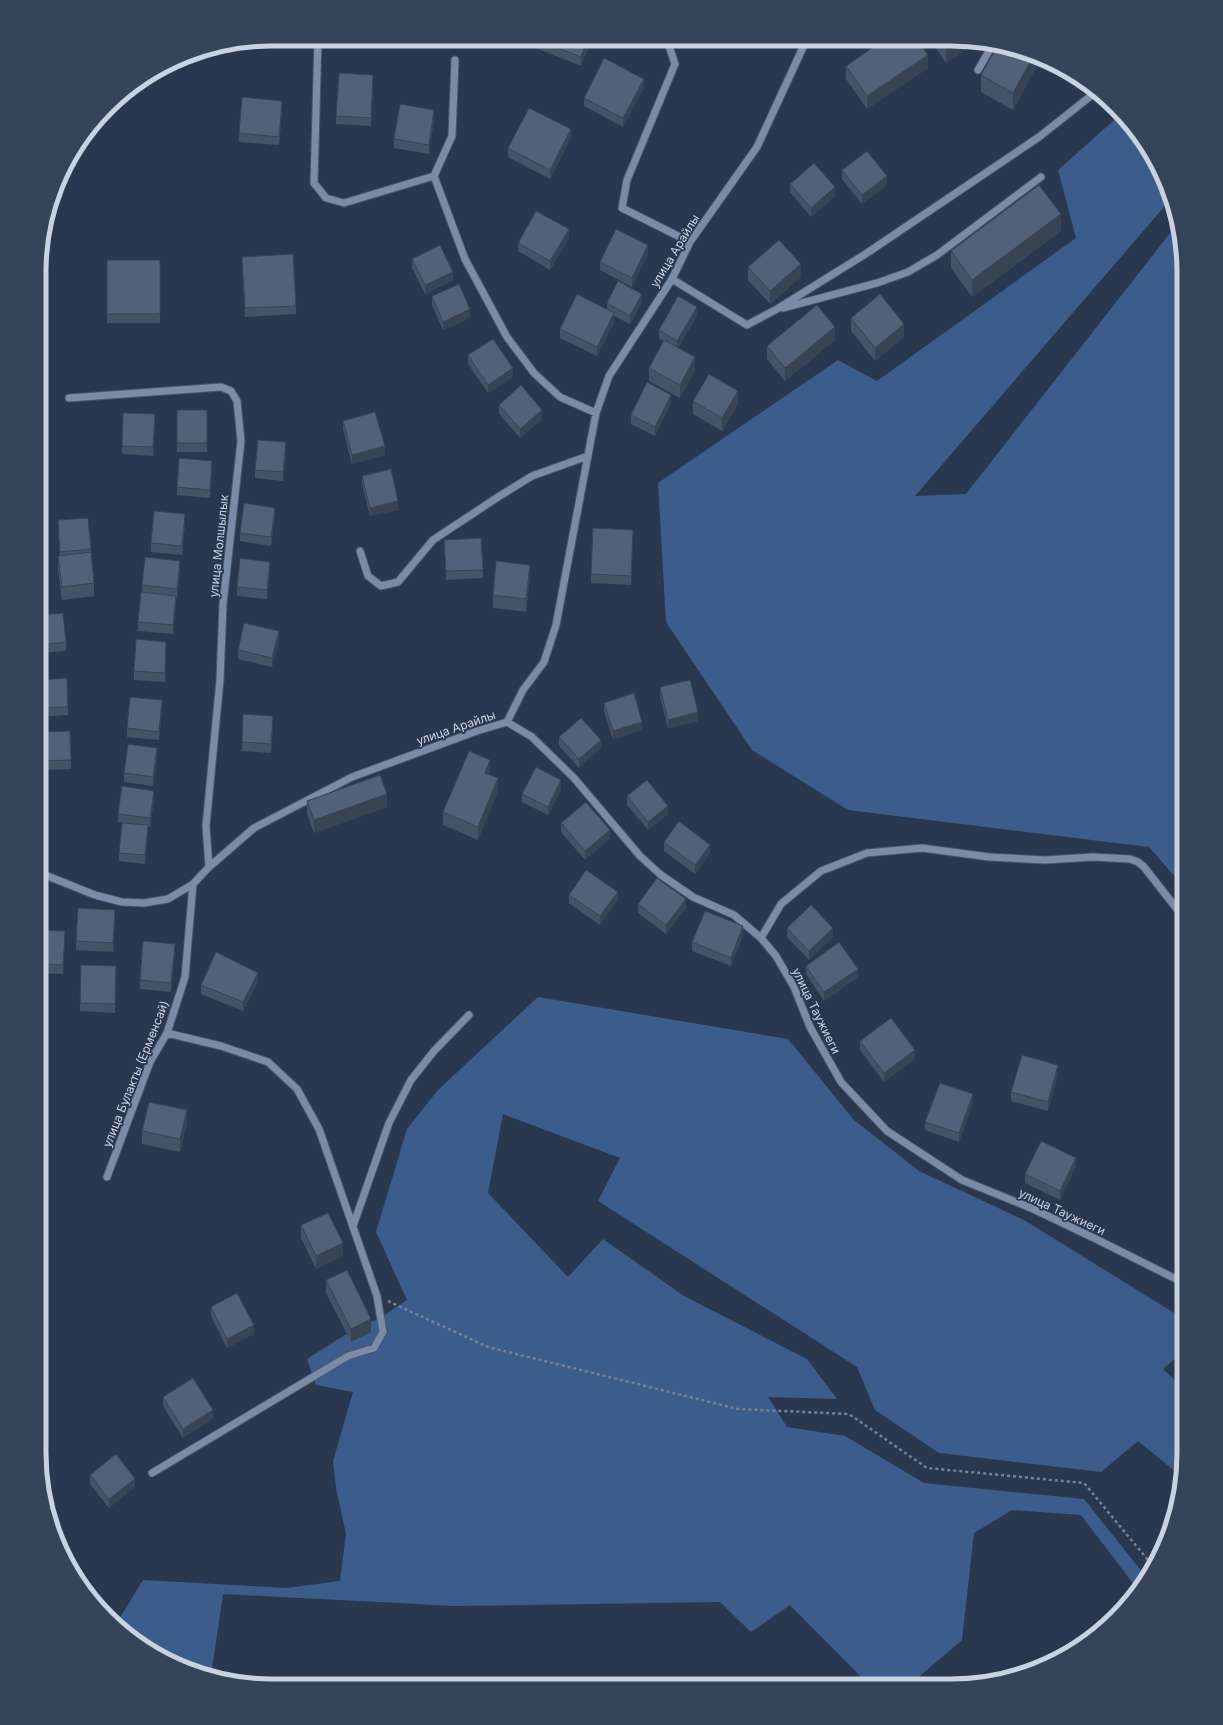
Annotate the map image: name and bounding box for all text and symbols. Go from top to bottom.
street label: улица Арайлы [647,211,702,290]
street label: улица Молшылык [206,493,231,598]
street label: улица Арайлы [414,707,497,748]
street label: улица Таужиеги [789,965,844,1056]
street label: улица Булакты (Ерменсай) [99,998,172,1149]
street label: улица Таужиеги [1016,1185,1108,1238]

